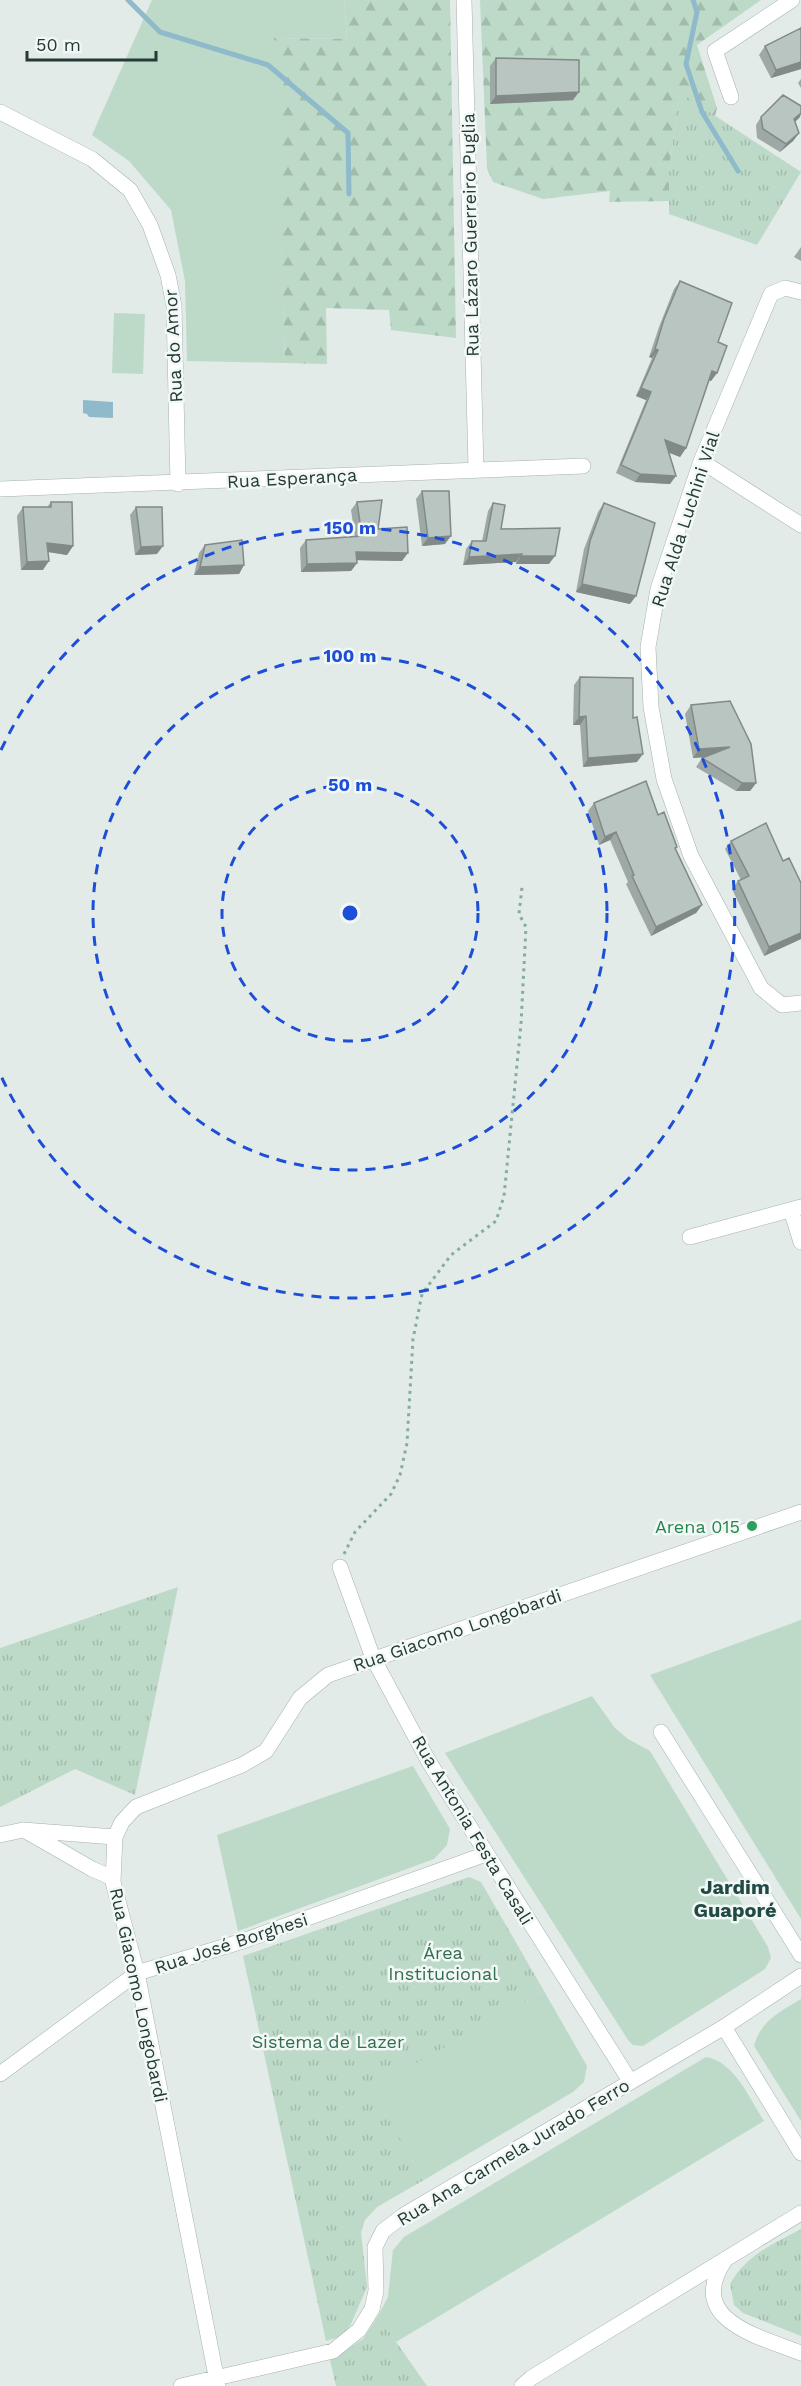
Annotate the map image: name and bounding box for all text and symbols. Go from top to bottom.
scale bar [27,24,156,62]
text: 50 m [36,34,81,55]
street label: Rua Lázaro Guerreiro Puglia [457,113,483,357]
street label: Rua do Amor [160,289,186,403]
street label: Rua Alda Luchini Vial [647,428,724,610]
street label: Rua Esperança [226,464,358,492]
text: 150 m [324,517,376,538]
text: 100 m [323,645,377,666]
text: 50 m [328,774,372,795]
centre of rings [340,903,360,923]
place label: Arena 015 [655,1516,740,1537]
marker: Arena 015 [745,1519,759,1533]
street label: Rua Giacomo Longobardi [350,1584,564,1676]
street label: Rua Antonia Festa Casali [408,1732,538,1928]
district label: Jardim Guaporé [694,1875,777,1922]
street label: Rua Giacomo Longobardi [106,1886,172,2104]
street label: Rua José Borghesi [152,1908,310,1978]
park label: Área Institucional [388,1942,498,1984]
park label: Sistema de Lazer [252,2031,404,2052]
street label: Rua Ana Carmela Jurado Ferro [393,2074,633,2230]

